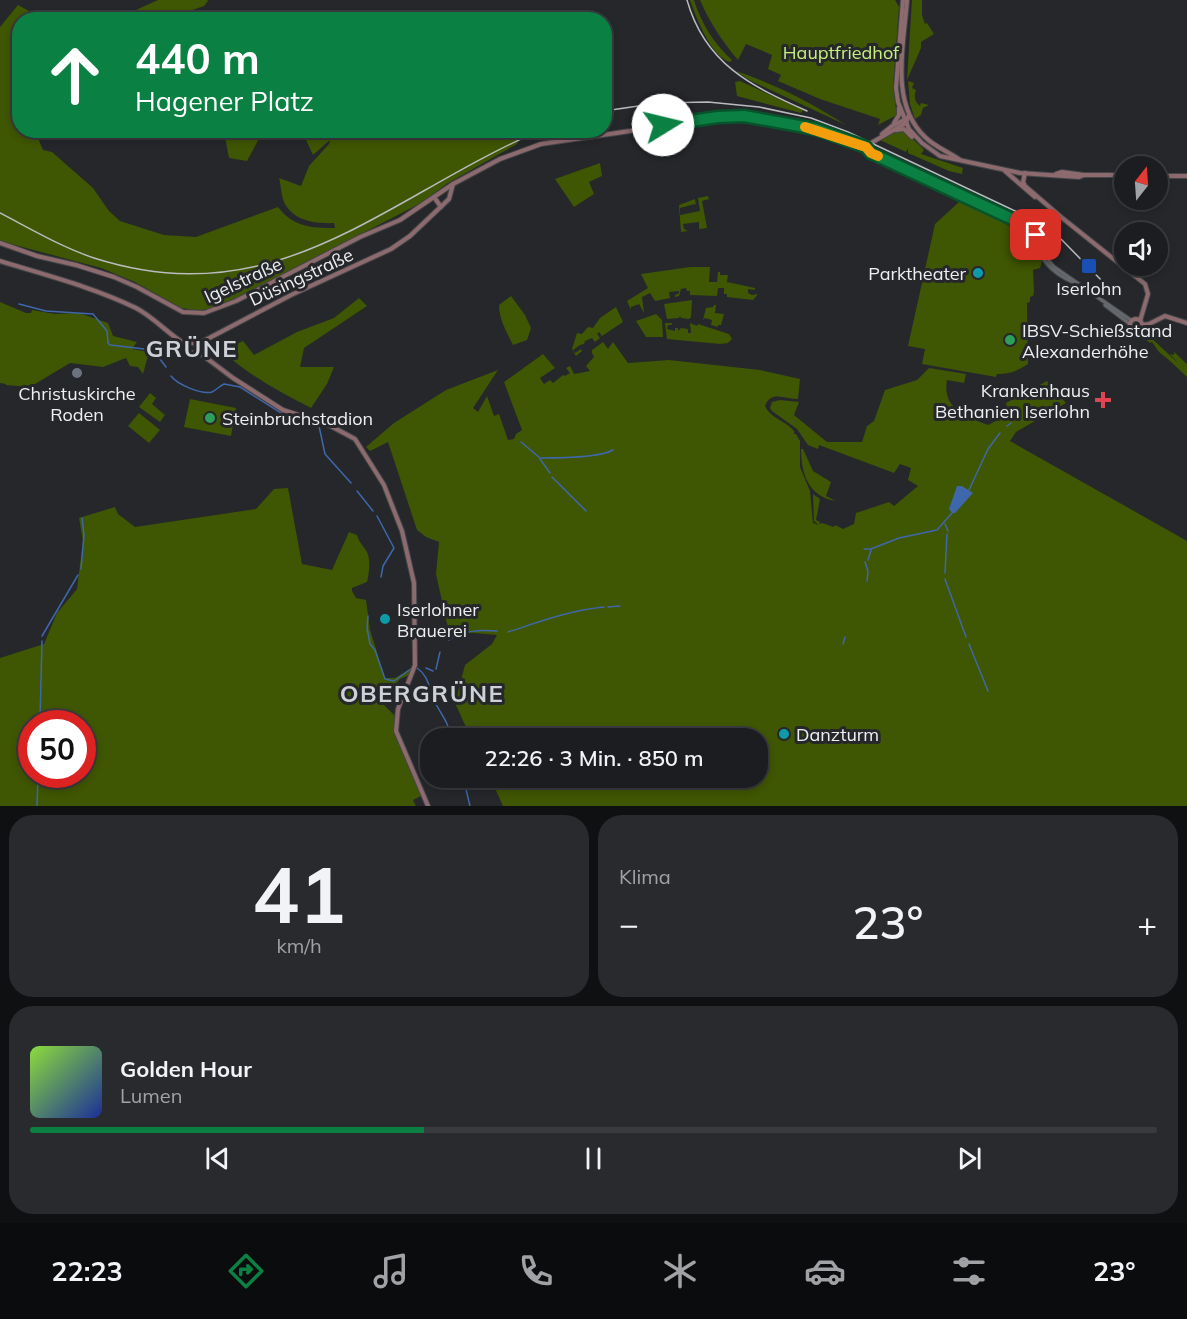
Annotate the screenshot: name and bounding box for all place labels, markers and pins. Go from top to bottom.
pin [1010,209,1061,260]
marker: Iserlohn [1080,257,1098,275]
place label: Parktheater [868,262,966,285]
marker: Parktheater [971,266,985,280]
place label: Iserlohn [1056,277,1122,300]
place label: IBSV-Schießstand Alexanderhöhe [1022,319,1172,363]
marker: IBSV-Schießstand Alexanderhöhe [1003,333,1017,347]
marker: Christuskirche Roden [70,366,84,380]
place label: Krankenhaus Bethanien Iserlohn [935,379,1090,423]
place label: Christuskirche Roden [18,382,136,426]
marker: Krankenhaus Bethanien Iserlohn [1094,391,1112,409]
place label: Steinbruchstadion [222,407,373,430]
marker: Steinbruchstadion [203,411,217,425]
place label: Iserlohner Brauerei [397,598,479,642]
marker: Iserlohner Brauerei [378,612,392,626]
place label: Danzturm [796,723,879,746]
marker: Danzturm [777,727,791,741]

